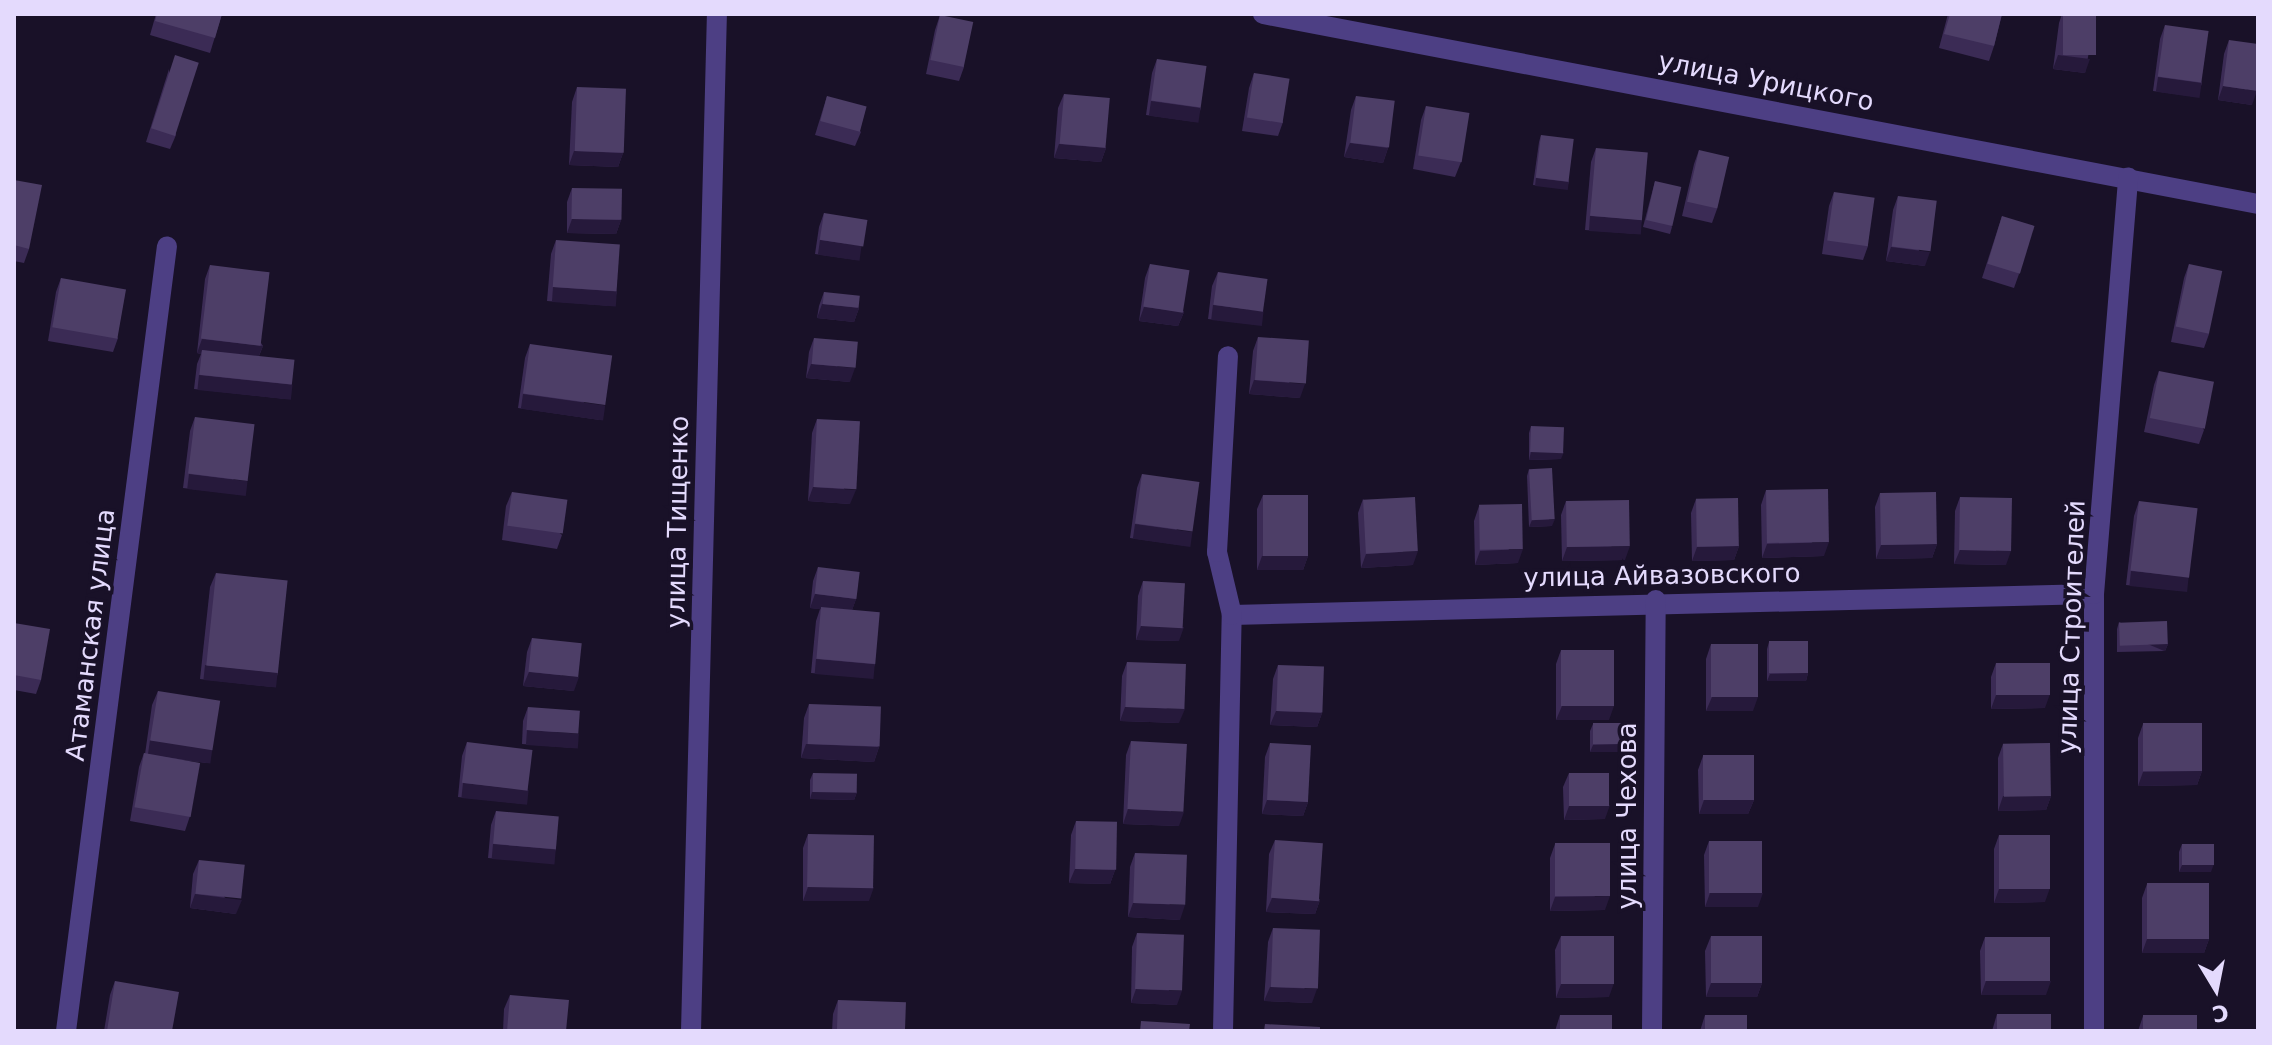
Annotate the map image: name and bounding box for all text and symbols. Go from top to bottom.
street label: улица Урицкого [1656,46,1876,118]
street label: улица Тищенко [661,415,695,629]
street label: улица Строителей [2052,500,2092,754]
street label: Атаманская улица [60,507,122,763]
street label: улица Айвазовского [1523,558,1801,594]
street label: улица Чехова [1612,722,1644,910]
north arrow [2176,949,2256,1029]
text: С [2210,999,2230,1027]

